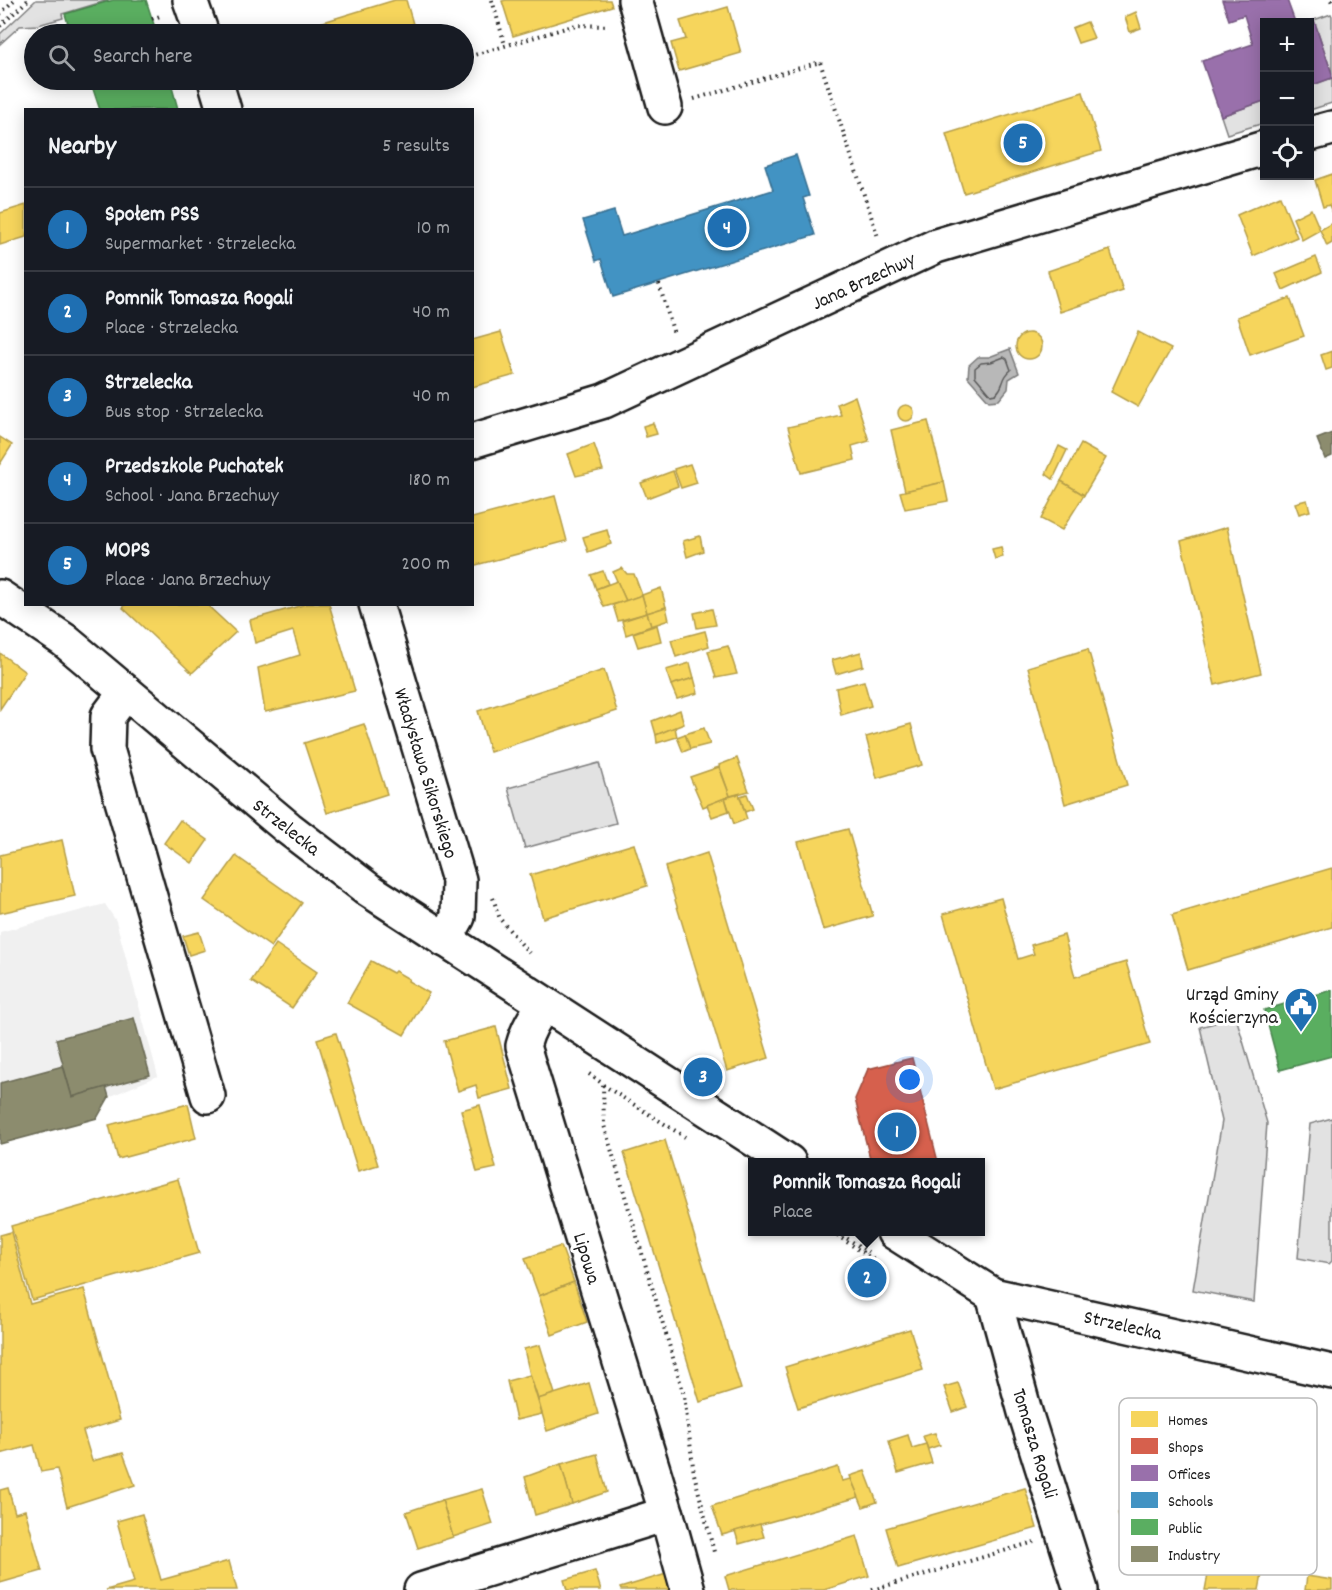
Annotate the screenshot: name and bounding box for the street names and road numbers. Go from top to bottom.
street label: Jana Brzechwy [808,246,921,319]
street label: Władysława Sikorskiego [385,685,463,863]
street label: Strzelecka [245,793,325,864]
street label: Lipowa [564,1230,606,1289]
street label: Strzelecka [1081,1304,1165,1350]
street label: Tomasza Rogali [1003,1386,1063,1503]

